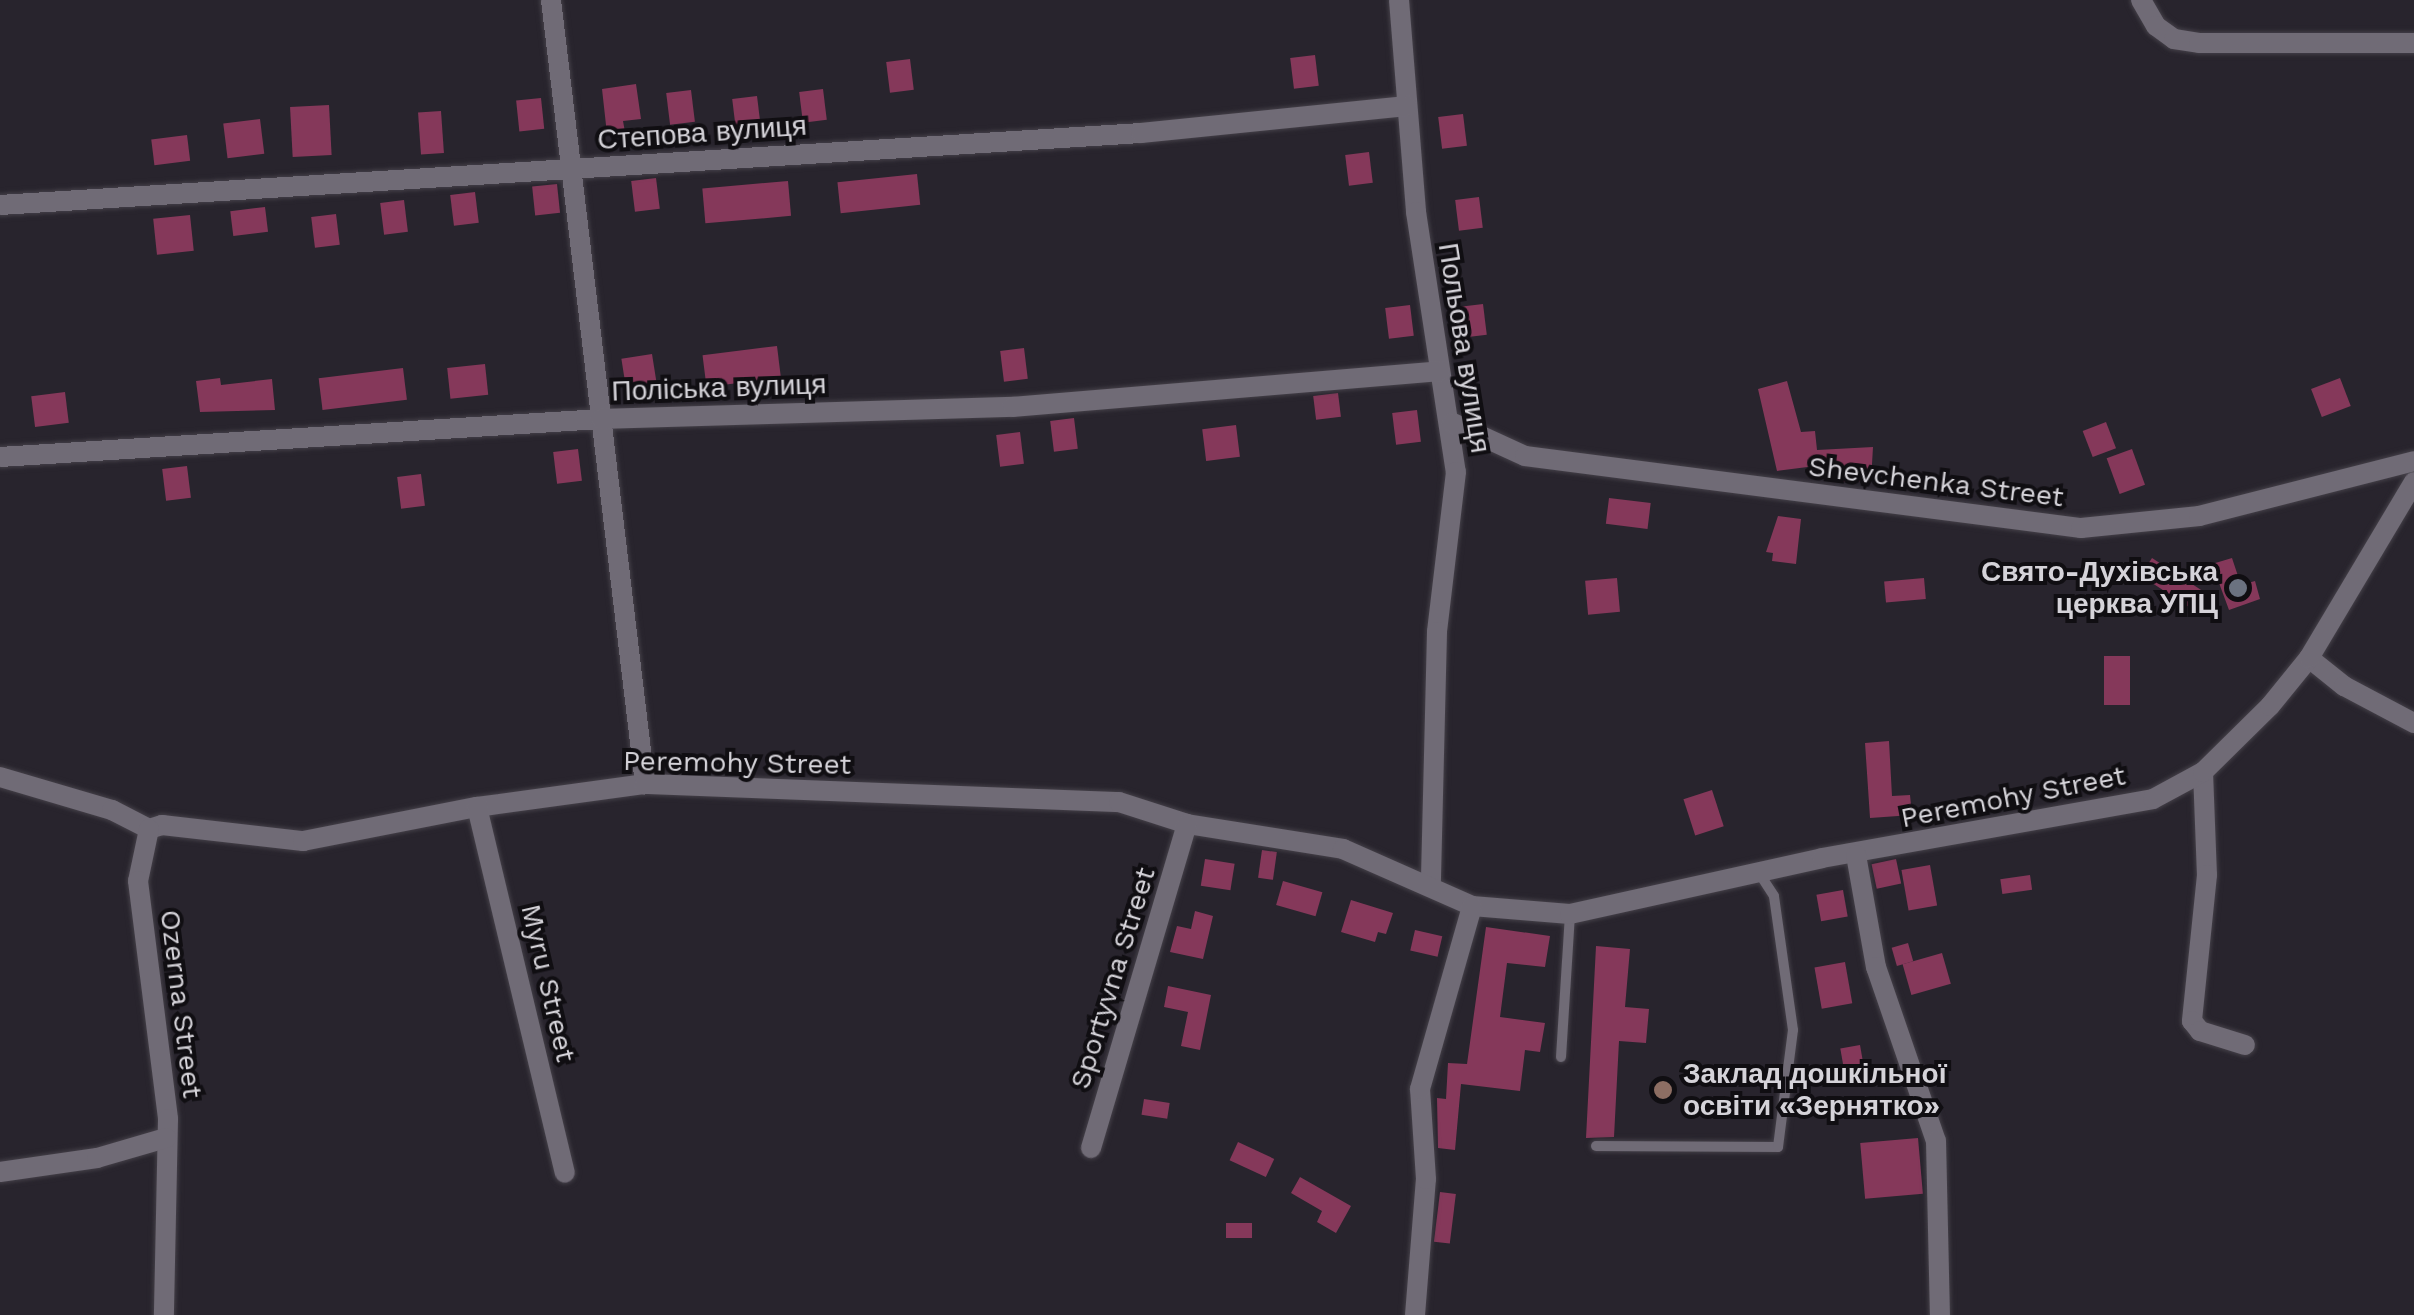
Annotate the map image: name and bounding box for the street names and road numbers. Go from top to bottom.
street label: Степова вулиця [596,109,808,157]
street label: Польова вулиця [1431,241,1497,455]
street label: Поліська вулиця [611,367,827,409]
street label: Shevchenka Street [1806,450,2066,514]
street label: Peremohy Street [622,744,852,782]
street label: Peremohy Street [1897,759,2129,835]
street label: Sportyvna Street [1063,863,1163,1093]
street label: Myru Street [514,901,582,1065]
street label: Ozerna Street [153,908,209,1100]

